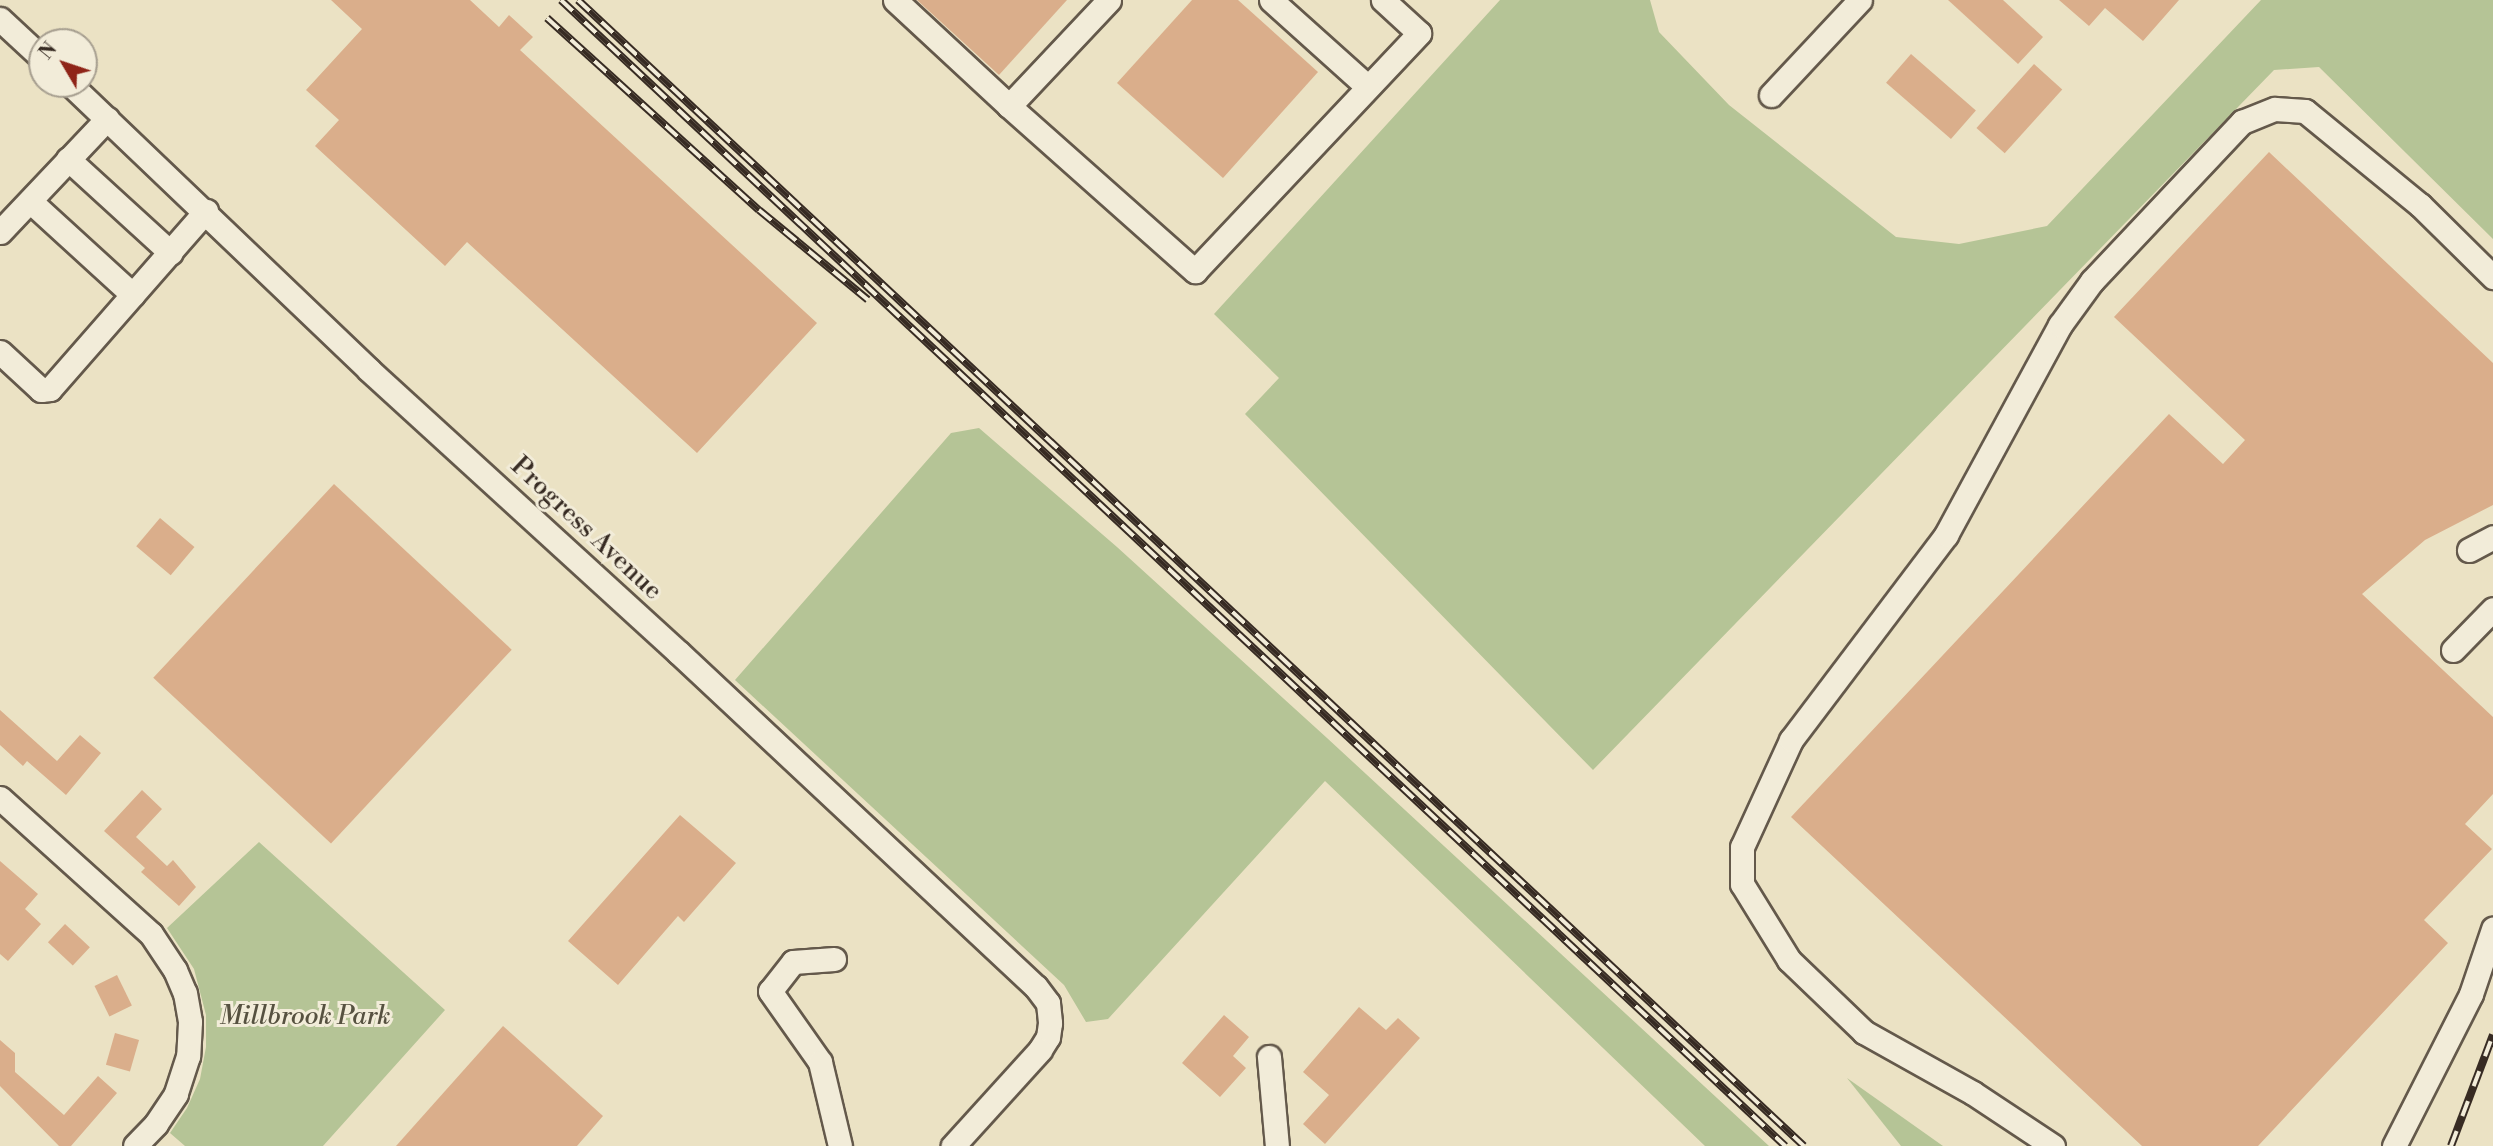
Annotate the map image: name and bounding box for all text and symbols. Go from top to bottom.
north arrow [28,28,98,98]
text: N [34,38,62,64]
street label: Progress Avenue [504,451,668,607]
park label: Millbrook Park [219,1001,391,1033]

